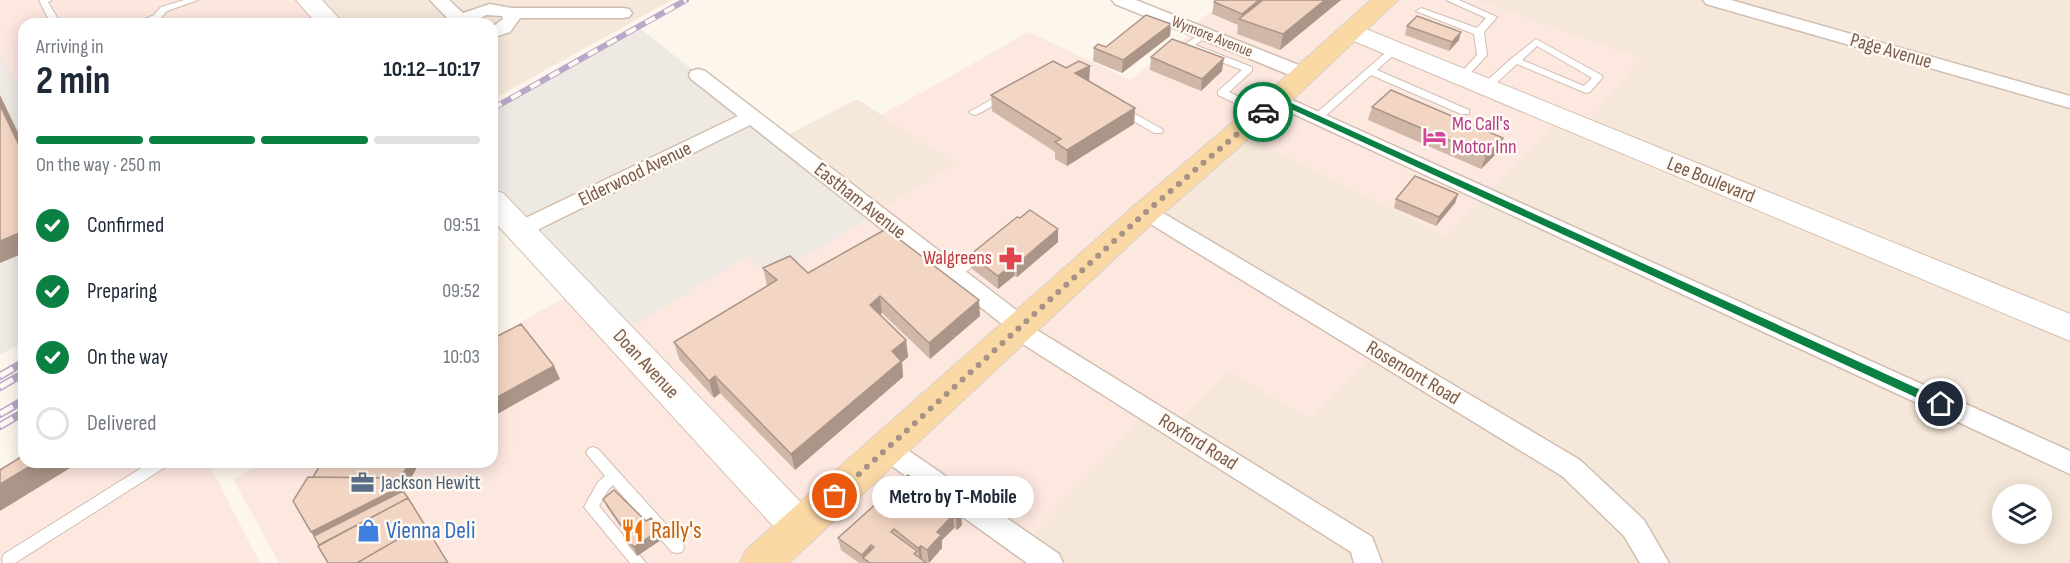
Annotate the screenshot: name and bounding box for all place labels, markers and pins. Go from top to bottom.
place label: Mc Call's Motor Inn [1452,112,1517,159]
hotel icon: Mc Call's Motor Inn [1421,123,1447,149]
pharmacy icon: Walgreens [997,245,1023,271]
place label: Walgreens [923,246,992,270]
pin [1915,378,1966,429]
office icon: Jackson Hewitt [350,470,376,496]
pin [809,470,860,521]
place label: Jackson Hewitt [380,471,481,495]
callout: Metro by T-Mobile [871,475,1033,517]
place label: Vienna Deli [386,516,475,545]
place label: Rally's [651,516,702,545]
shop icon: Vienna Deli [355,517,381,543]
restaurant icon: Rally's [620,517,646,543]

